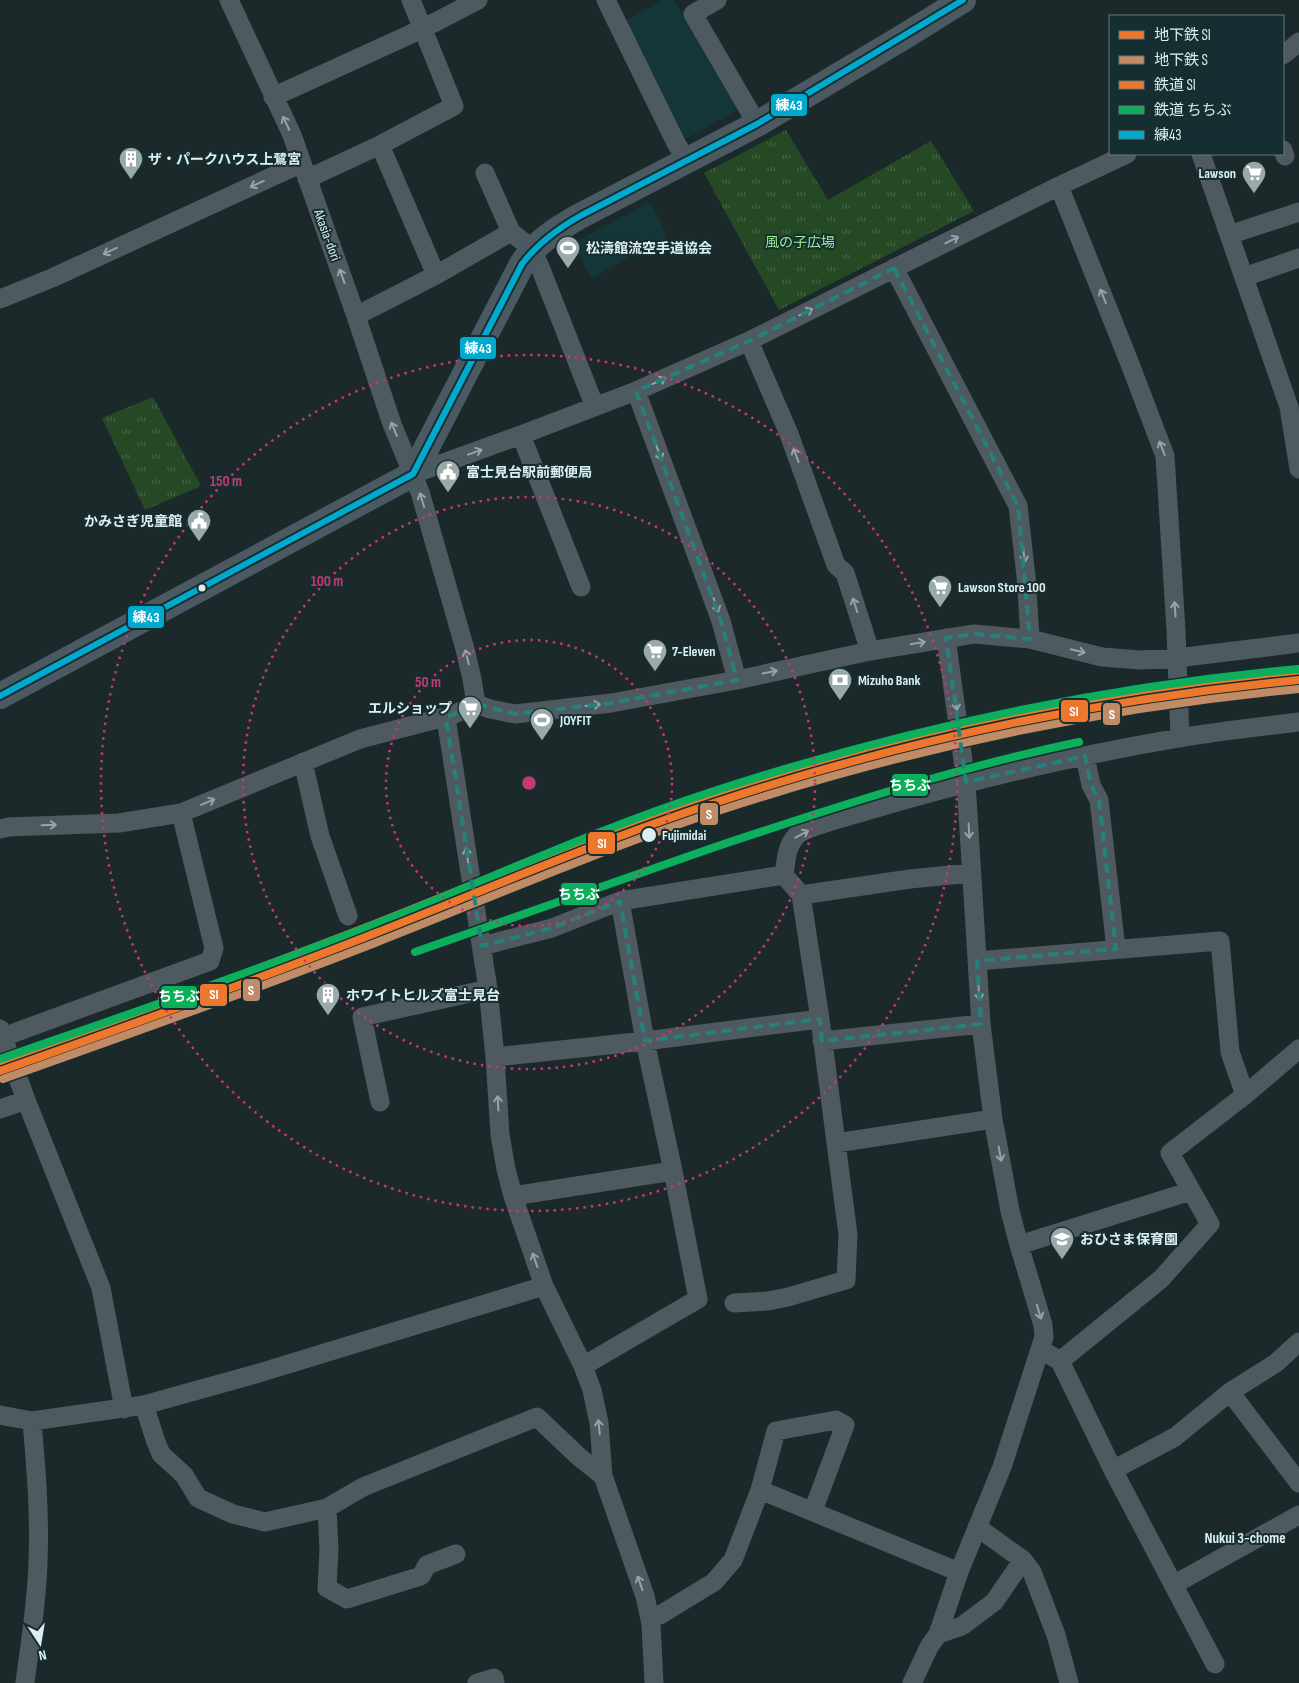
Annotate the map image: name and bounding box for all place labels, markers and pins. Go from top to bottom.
building icon: ザ・パークハウス上鷺宮 [118,146,144,180]
place label: ザ・パークハウス上鷺宮 [148,151,301,168]
supermarket icon: Lawson [1241,160,1267,194]
place label: Lawson [1199,165,1236,182]
sports icon: 松濤館流空手道協会 [555,235,581,269]
place label: 松濤館流空手道協会 [586,240,712,257]
public building icon: 富士見台駅前郵便局 [435,459,461,493]
place label: 富士見台駅前郵便局 [466,464,592,481]
public building icon: かみさぎ児童館 [186,508,212,542]
place label: かみさぎ児童館 [84,513,182,530]
supermarket icon: Lawson Store 100 [927,574,953,608]
place label: Lawson Store 100 [958,579,1046,596]
unlabelled marker [197,583,207,593]
supermarket icon: 7-Eleven [642,638,668,672]
place label: 7-Eleven [672,643,715,660]
bank icon: Mizuho Bank [827,667,853,701]
place label: Mizuho Bank [858,672,920,689]
supermarket icon: エルショップ [457,695,483,729]
place label: エルショップ [368,700,452,717]
sports icon: JOYFIT [529,707,555,741]
place label: JOYFIT [559,712,592,729]
centre of rings [520,774,538,792]
marker: Fujimidai [640,826,658,844]
place label: Fujimidai [662,827,706,844]
building icon: ホワイトヒルズ富士見台 [315,982,341,1016]
place label: ホワイトヒルズ富士見台 [346,987,500,1004]
school or university icon: おひさま保育園 [1049,1226,1075,1260]
place label: おひさま保育園 [1080,1231,1178,1248]

